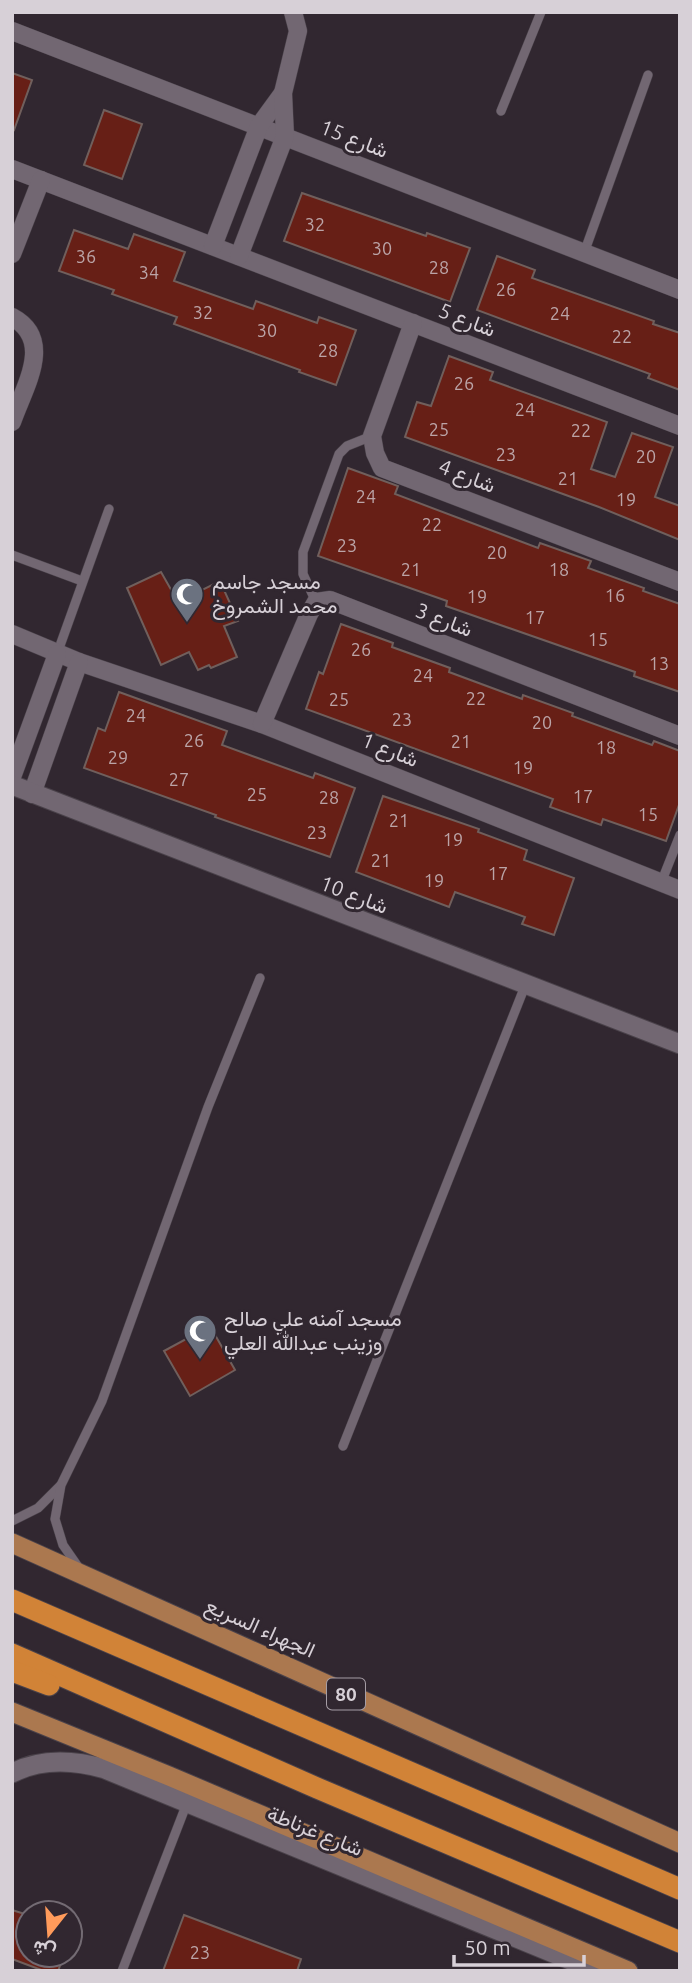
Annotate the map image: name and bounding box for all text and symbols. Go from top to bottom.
street label: شارع 15 [316,114,392,165]
house number: 32 [305,214,325,234]
house number: 30 [372,238,392,258]
house number: 36 [76,246,96,266]
house number: 28 [429,257,449,277]
house number: 34 [139,262,159,282]
house number: 26 [496,279,516,299]
street label: شارع 5 [434,297,499,344]
house number: 32 [193,302,213,322]
house number: 24 [550,303,570,323]
house number: 30 [257,320,277,340]
house number: 22 [612,326,632,346]
house number: 28 [318,340,338,360]
house number: 26 [454,373,474,393]
house number: 24 [515,399,535,419]
house number: 25 [429,419,449,439]
house number: 22 [571,420,591,440]
house number: 23 [496,444,516,464]
house number: 20 [636,446,656,466]
street label: شارع 4 [434,453,499,500]
house number: 21 [558,468,578,488]
house number: 24 [356,486,376,506]
house number: 19 [616,489,636,509]
house number: 22 [422,514,442,534]
house number: 23 [337,535,357,555]
house number: 20 [487,542,507,562]
house number: 21 [401,559,421,579]
house number: 18 [549,559,569,579]
place label: مسجد جاسم محمد الشمروخ [212,569,337,620]
mosque icon: مسجد جاسم محمد الشمروخ [168,575,206,624]
house number: 16 [605,585,625,605]
house number: 19 [467,586,487,606]
street label: شارع 3 [411,597,476,644]
house number: 17 [525,607,545,627]
house number: 15 [588,629,608,649]
house number: 26 [351,639,371,659]
house number: 13 [649,653,669,673]
house number: 24 [413,665,433,685]
house number: 22 [466,688,486,708]
house number: 25 [329,689,349,709]
house number: 24 [126,705,146,725]
house number: 23 [392,709,412,729]
house number: 20 [532,712,552,732]
street label: شارع 1 [357,727,422,774]
house number: 26 [184,730,204,750]
house number: 21 [451,731,471,751]
house number: 18 [596,737,616,757]
house number: 29 [108,747,128,767]
house number: 19 [513,757,533,777]
house number: 27 [169,769,189,789]
house number: 25 [247,784,267,804]
house number: 17 [573,786,593,806]
house number: 28 [319,787,339,807]
house number: 15 [638,804,658,824]
house number: 21 [389,810,409,830]
house number: 23 [307,822,327,842]
house number: 19 [443,829,463,849]
house number: 21 [371,850,391,870]
house number: 17 [488,863,508,883]
street label: شارع 10 [316,870,392,921]
house number: 19 [424,870,444,890]
place label: مسجد آمنه علي صالح وزينب عبدالله العلي [224,1306,402,1360]
mosque icon: مسجد آمنه علي صالح وزينب عبدالله العلي [181,1312,219,1361]
street label: الجهراء السريع [201,1592,319,1665]
road number: 80 [327,1678,365,1710]
street label: شارع غرناطة [263,1800,367,1863]
north arrow [14,1899,84,1969]
scale bar [454,1924,584,1968]
text: ش [30,1935,58,1964]
text: 50 m [464,1935,511,1959]
house number: 23 [190,1942,210,1962]

